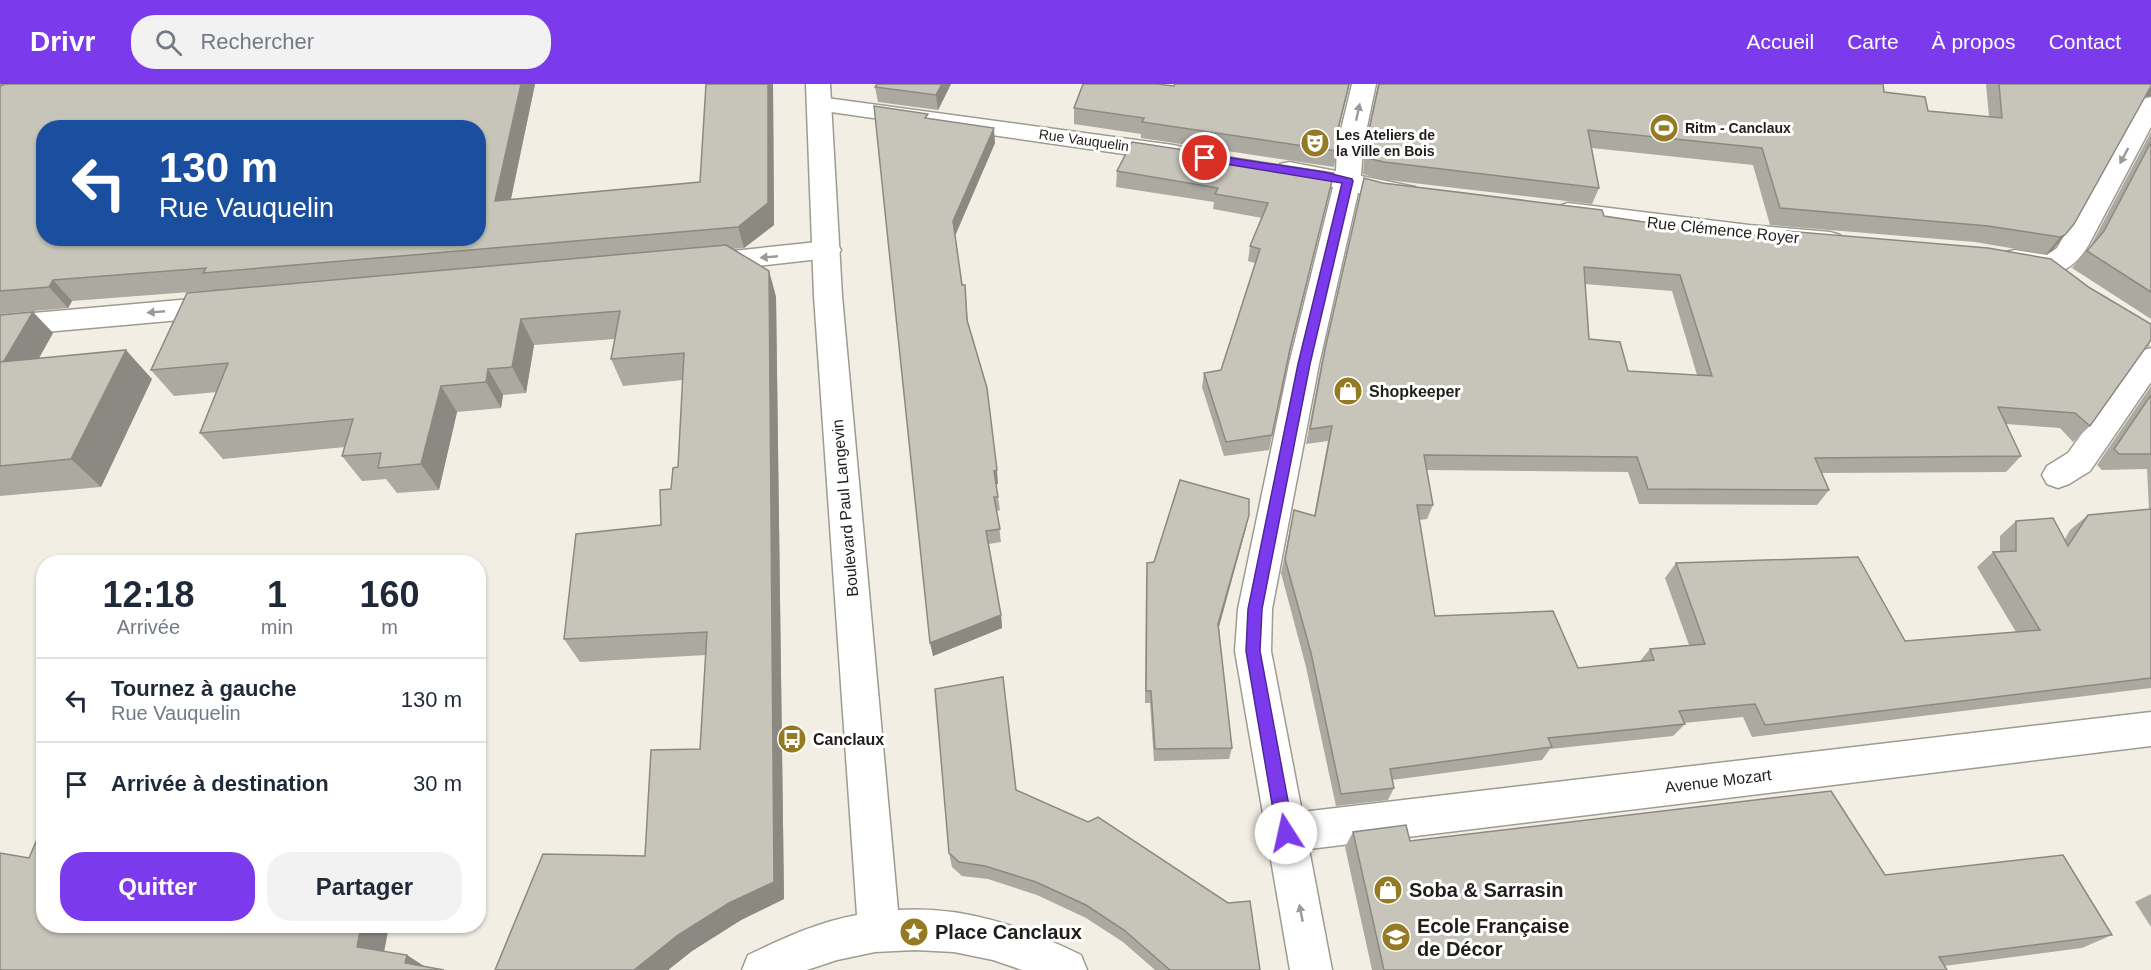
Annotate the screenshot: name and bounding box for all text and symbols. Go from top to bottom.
search box [131,15,551,69]
text: Drivr [30,26,95,57]
icon: search [152,26,185,59]
text: Rechercher [200,29,314,54]
text: Accueil [1747,30,1814,53]
text: Carte [1847,30,1899,53]
text: À propos [1932,30,2016,53]
text: Contact [2049,30,2121,53]
one-way arrow [1353,103,1363,121]
sports icon: Ritm - Canclaux [1648,112,1680,144]
place label: Ritm - Canclaux [1685,120,1791,136]
street label: Rue Vauquelin [1038,126,1130,154]
theatre icon: Les Ateliers de la Ville en Bois [1299,127,1331,159]
place label: Les Ateliers de la Ville en Bois [1336,127,1435,159]
pin [1179,132,1230,183]
icon: arrive [1188,141,1221,174]
icon: left [60,144,138,222]
text: 130 m [159,144,278,191]
one-way arrow [2119,148,2129,165]
text: Rue Vauquelin [159,193,334,223]
street label: Rue Clémence Royer [1646,214,1801,247]
one-way arrow [760,252,779,262]
one-way arrow [147,307,166,317]
shop icon: Shopkeeper [1332,375,1364,407]
place label: Shopkeeper [1369,383,1461,400]
street label: Boulevard Paul Langevin [829,419,861,597]
text: 12:18 [102,574,194,615]
text: 1 [267,574,287,615]
text: 160 [359,574,420,615]
text: Arrivée [117,616,180,638]
text: min [261,616,293,638]
text: m [381,616,398,638]
text: Tournez à gauche [111,676,296,701]
icon: left [60,684,93,717]
text: 130 m [401,687,462,712]
text: Rue Vauquelin [111,702,241,724]
bus stop icon: Canclaux [776,723,808,755]
place label: Canclaux [813,731,884,748]
street label: Avenue Mozart [1664,766,1773,796]
icon: arrive [60,768,93,801]
text: Arrivée à destination [111,771,329,796]
text: 30 m [413,771,462,796]
position arrow [1254,801,1318,865]
button: Quitter [60,852,255,921]
button: Partager [267,852,462,921]
shop icon: Soba & Sarrasin [1372,874,1404,906]
place label: Soba & Sarrasin [1409,879,1564,901]
one-way arrow [1296,903,1305,922]
place label: Ecole Française de Décor [1417,915,1569,960]
place icon: Place Canclaux [898,916,930,948]
place label: Place Canclaux [935,921,1082,943]
school or university icon: Ecole Française de Décor [1380,921,1412,953]

